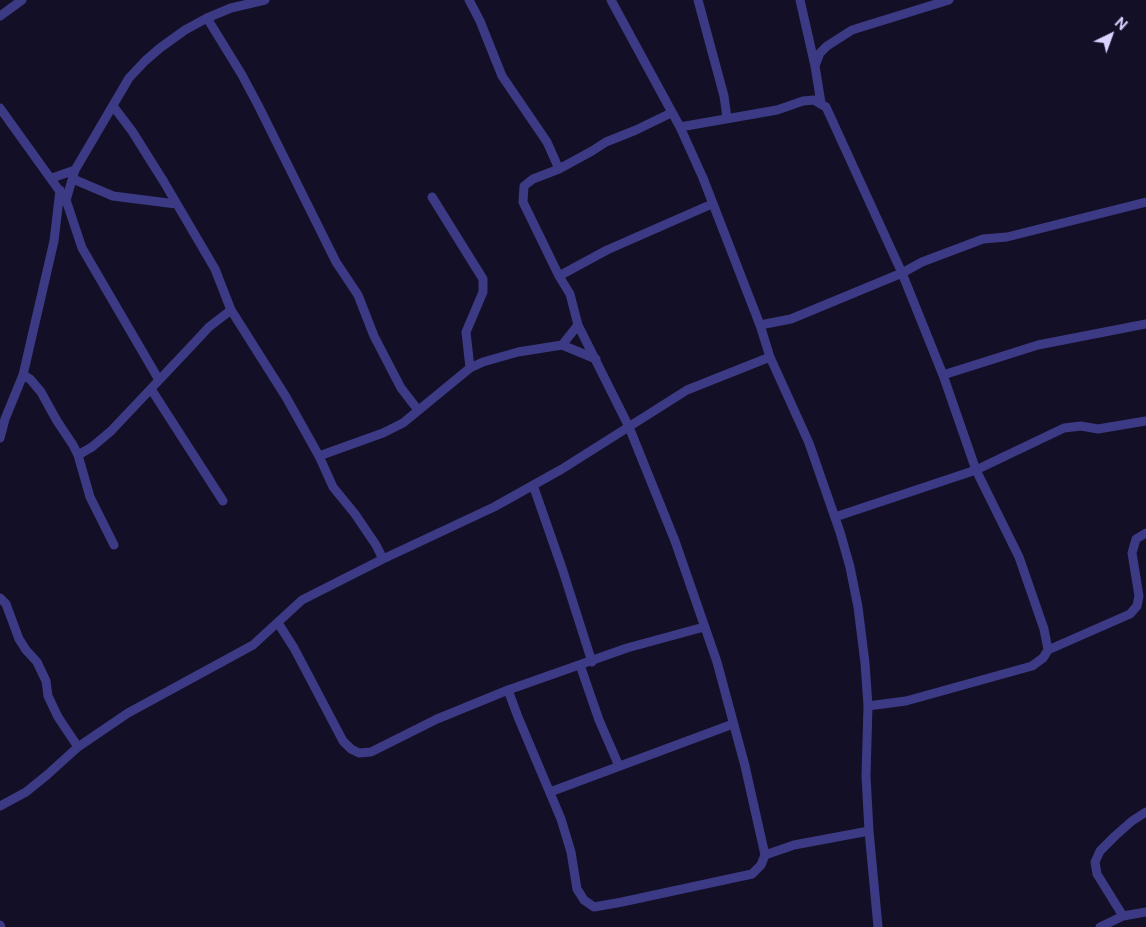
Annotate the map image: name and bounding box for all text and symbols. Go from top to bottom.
north arrow [1086,10,1136,60]
text: N [1112,14,1130,33]

